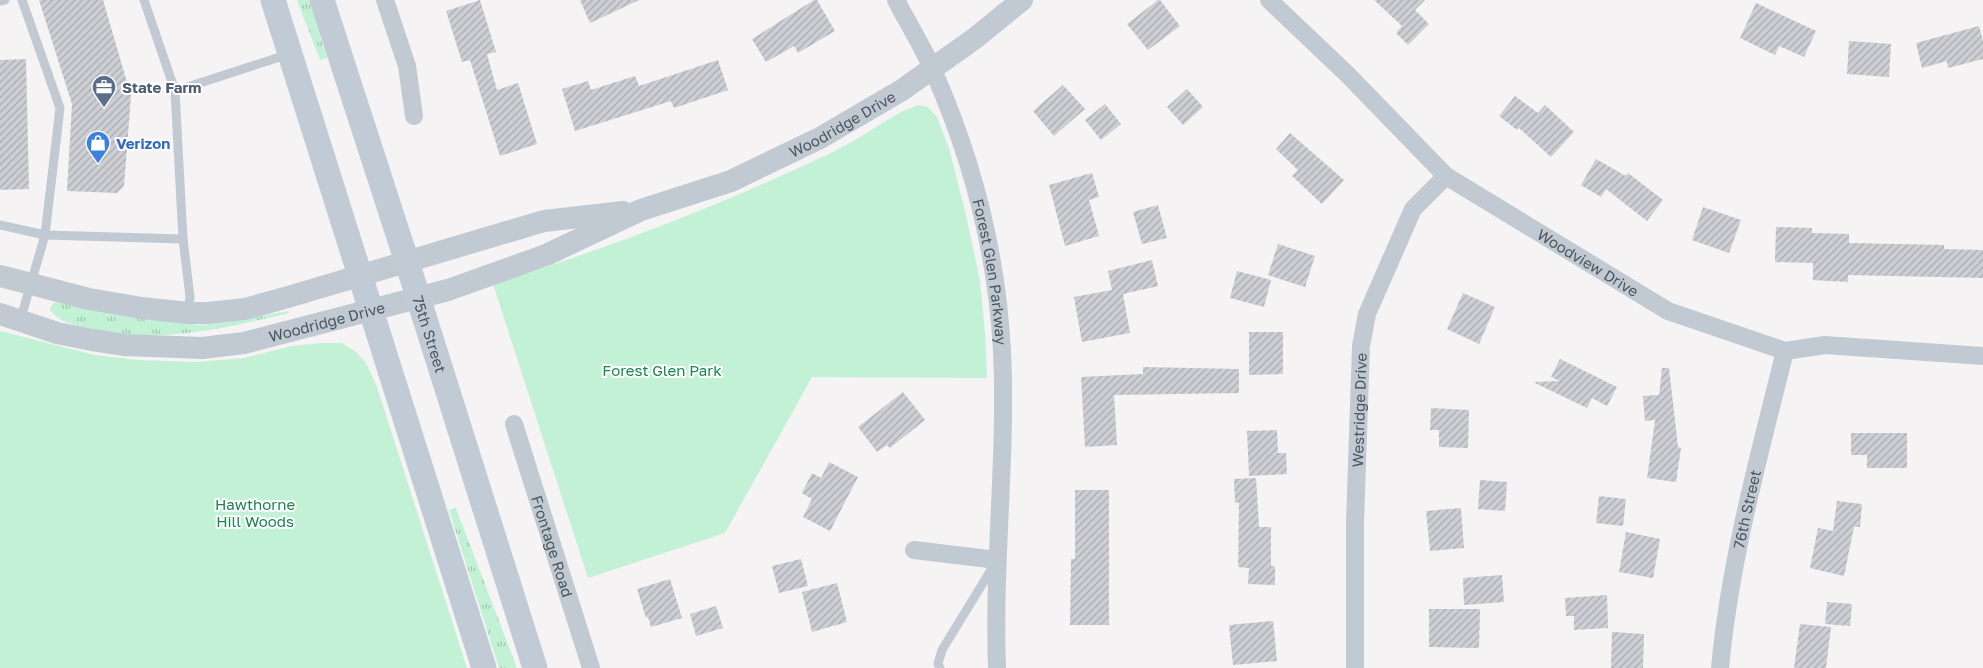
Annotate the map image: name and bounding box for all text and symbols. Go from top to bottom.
office icon: State Farm [91,74,117,108]
place label: State Farm [122,78,202,96]
street label: Woodridge Drive [786,87,899,161]
shop icon: Verizon [85,130,111,164]
place label: Verizon [116,134,170,152]
street label: Forest Glen Parkway [969,197,1011,346]
street label: Woodview Drive [1534,225,1642,300]
street label: 75th Street [409,293,450,375]
street label: Woodridge Drive [267,298,387,345]
street label: Westridge Drive [1348,352,1370,468]
park label: Forest Glen Park [602,361,722,379]
street label: 76th Street [1729,468,1764,550]
street label: Frontage Road [528,493,577,599]
park label: Hawthorne Hill Woods [215,495,295,530]

